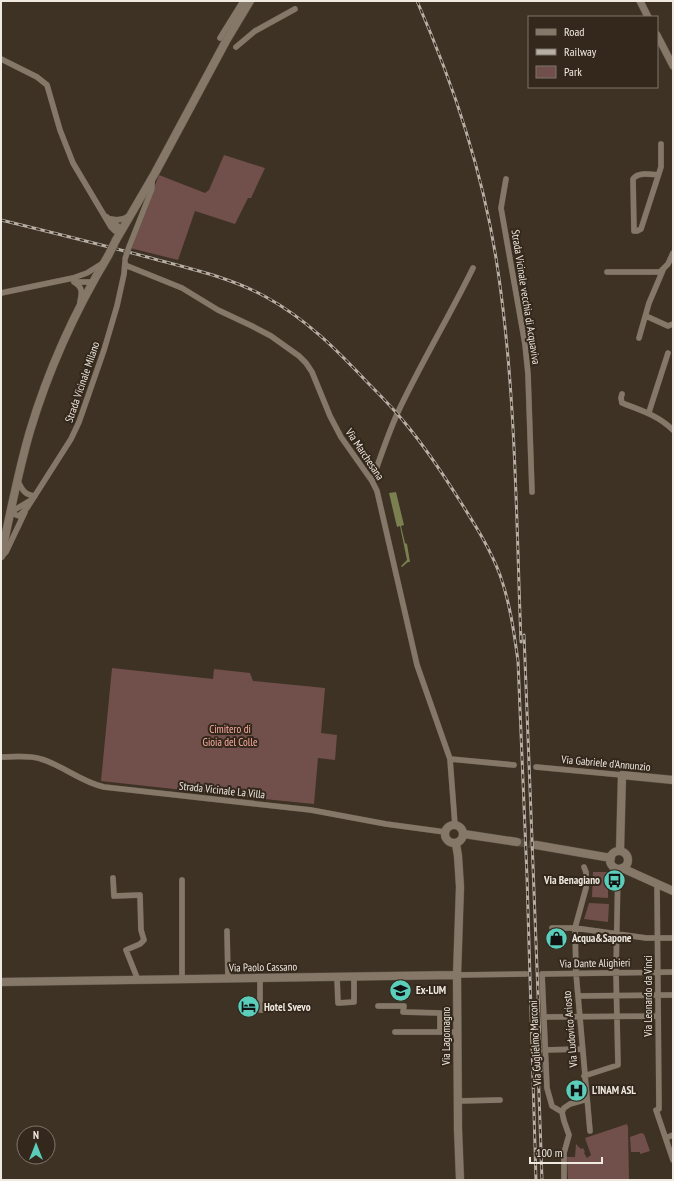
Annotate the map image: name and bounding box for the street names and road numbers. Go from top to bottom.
street label: Strada Vicinale vecchia di Acquaviva [508,229,544,365]
street label: Strada Vicinale Milano [62,339,102,424]
street label: Via Marchesana [342,425,387,482]
street label: Via Gabriele d'Annunzio [560,752,651,774]
street label: Strada Vicinale La Villa [178,779,266,801]
street label: Via Dante Alighieri [558,955,631,971]
street label: Via Leonardo da Vinci [641,955,655,1038]
street label: Via Paolo Cassano [228,959,298,975]
street label: Via Ludovico Ariosto [560,990,580,1069]
street label: Via Guglielmo Marconi [526,1000,544,1087]
street label: Via Lagomagno [439,1007,453,1066]

